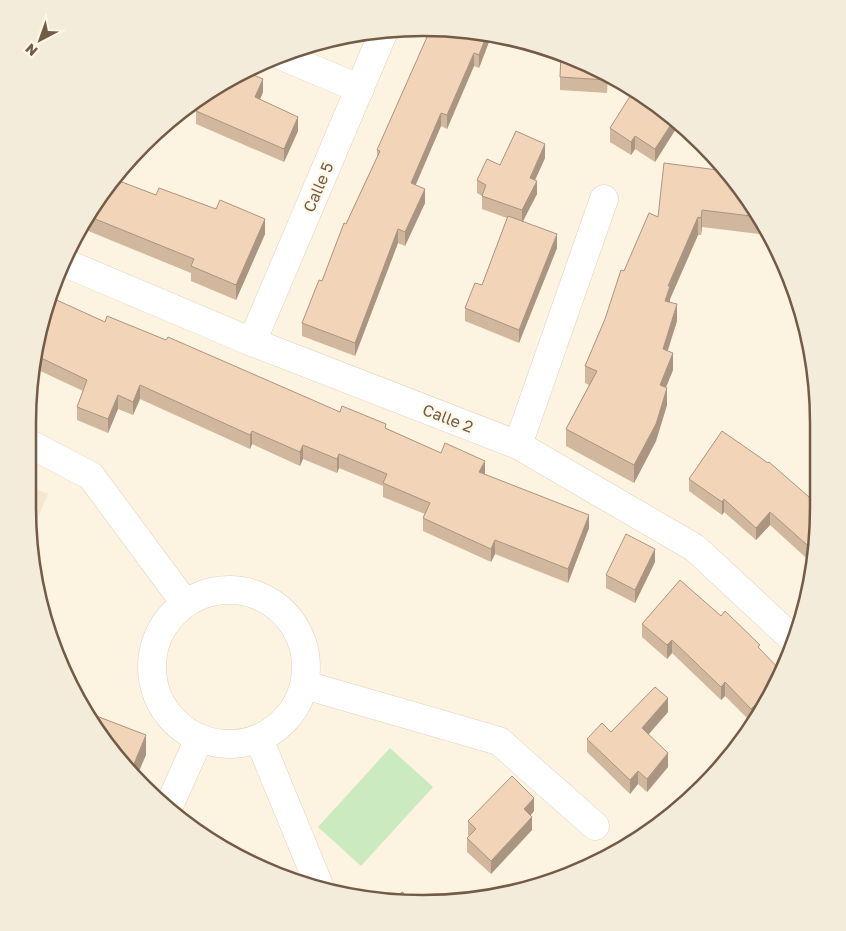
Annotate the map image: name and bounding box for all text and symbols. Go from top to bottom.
north arrow [15,15,65,65]
text: N [22,40,41,60]
street label: Calle 5 [299,159,337,215]
street label: Calle 2 [420,399,476,437]

